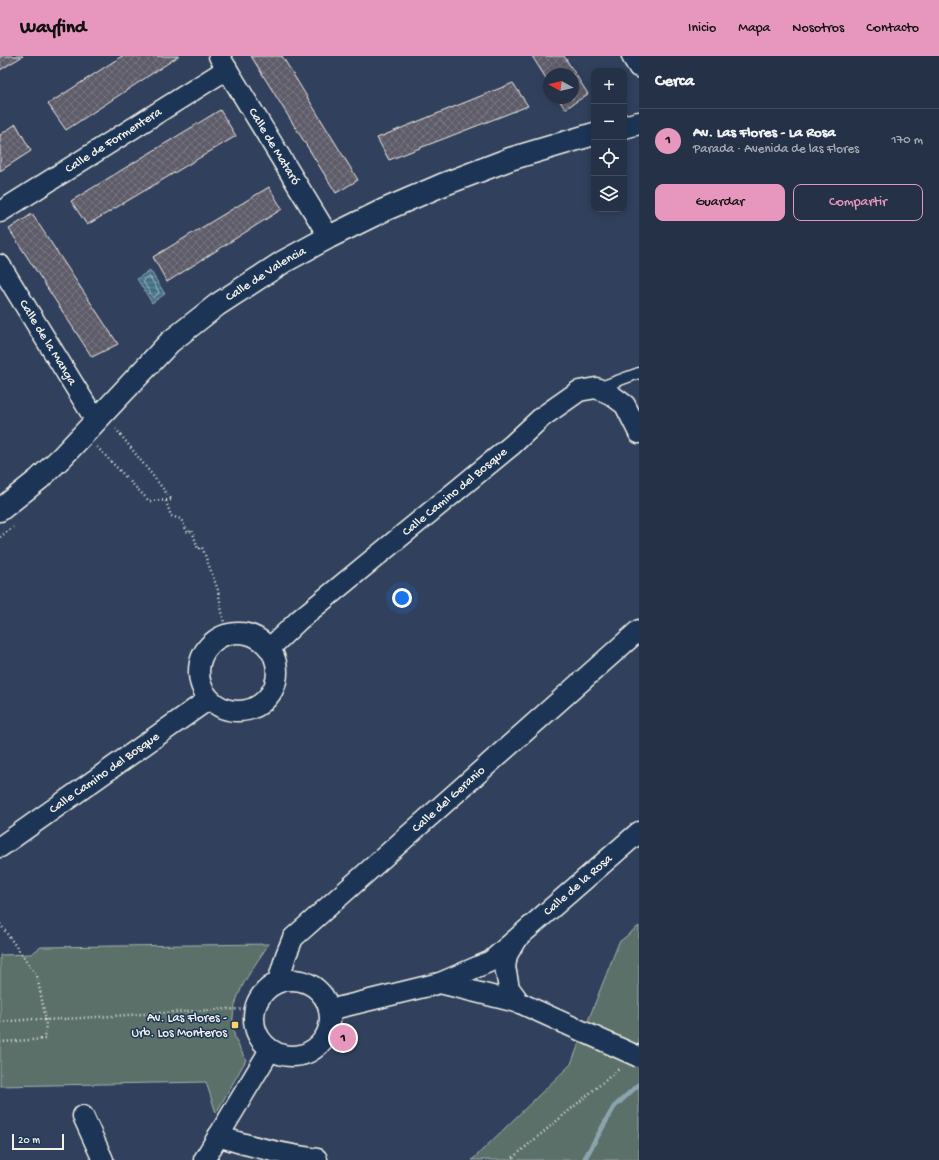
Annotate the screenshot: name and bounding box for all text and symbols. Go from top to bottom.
text: Wayfind [20,17,86,40]
text: Inicio [688,20,716,37]
text: Mapa [738,20,770,37]
text: Nosotros [792,20,844,37]
text: Contacto [866,20,919,37]
north arrow [543,68,579,104]
map controls [591,68,627,212]
button: + [591,68,627,104]
text: Cerca [655,72,694,92]
street label: Calle de Formentera [62,104,165,177]
button: − [591,104,627,140]
street label: Calle de Mataró [245,105,303,188]
text: Av. Las Flores - La Rosa [693,124,836,142]
text: 1 [665,133,671,148]
text: 170 m [891,133,923,148]
button: locate [591,140,627,176]
text: Parada · Avenida de las Flores [693,142,859,157]
button: layers [591,176,627,212]
button: Guardar [655,184,785,221]
button: Compartir [793,184,923,221]
street label: Calle de Valencia [223,243,309,305]
street label: Calle de la Manga [16,297,80,389]
street label: Calle Camino del Bosque [399,444,511,539]
your location [392,588,412,608]
street label: Calle Camino del Bosque [47,729,163,817]
street label: Calle del Geranio [409,763,488,836]
street label: Calle de la Rosa [541,851,616,919]
place label: Av. Las Flores - Urb. Los Monteros [131,1011,228,1041]
marker: Av. Las Flores - Urb. Los Monteros [230,1020,240,1030]
pin: 1 [330,1023,356,1053]
scale bar [12,1132,64,1151]
text: 20 m [18,1135,40,1147]

